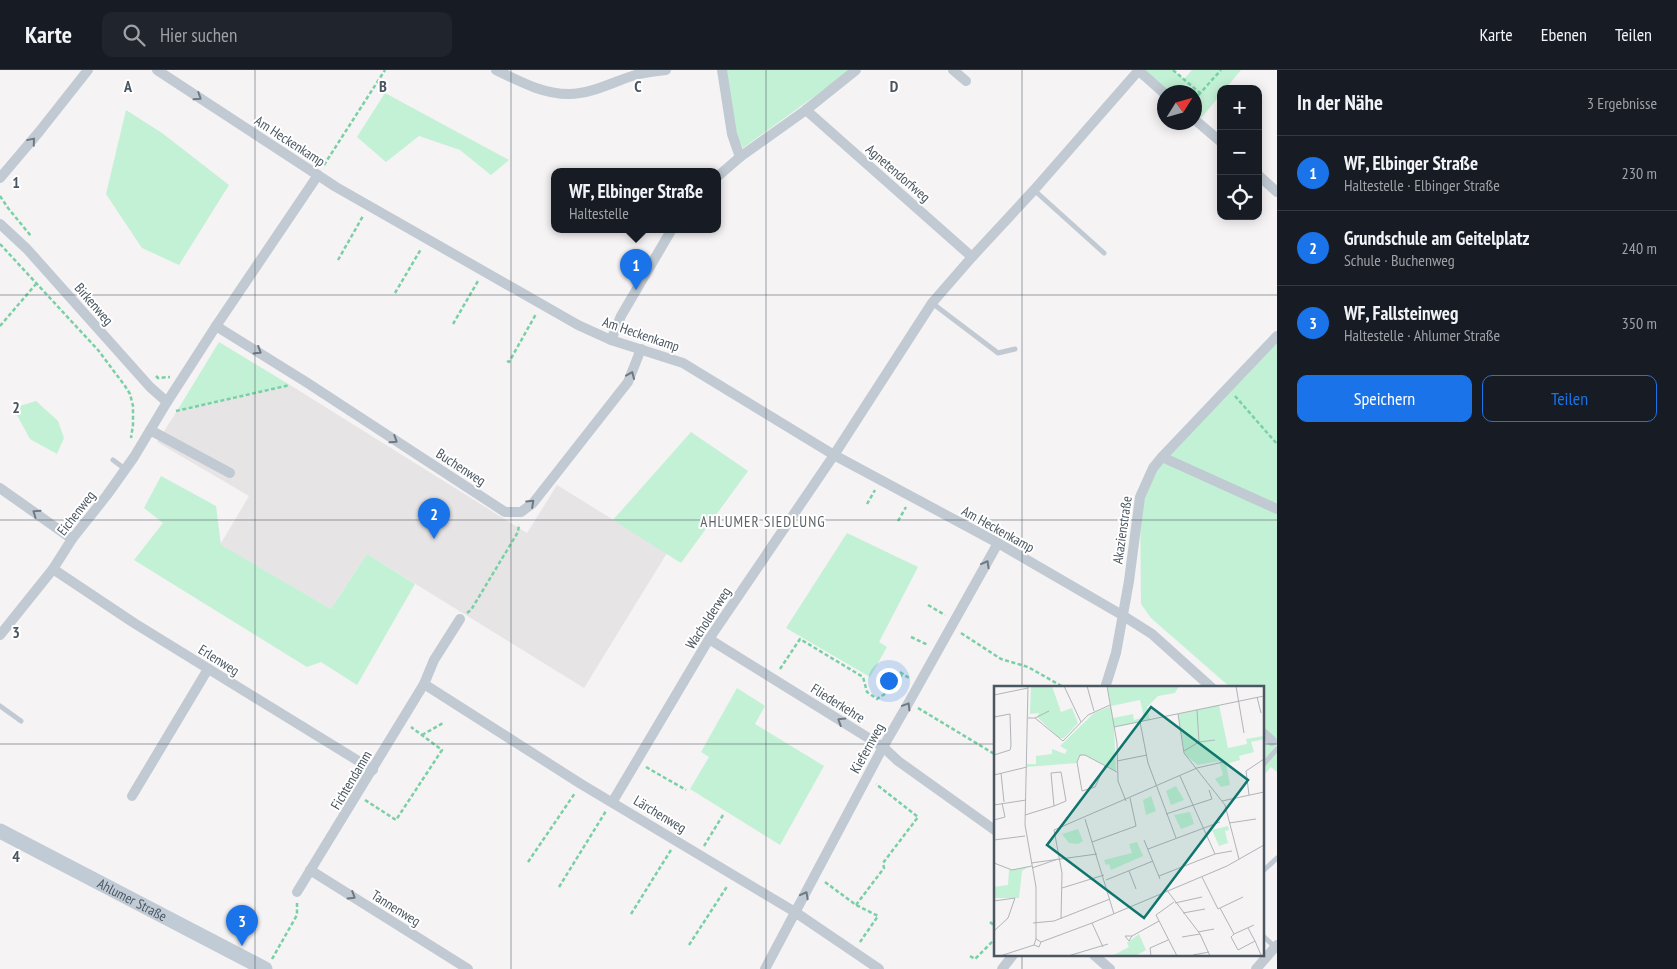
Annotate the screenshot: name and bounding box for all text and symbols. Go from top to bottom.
search box [102,12,452,57]
text: Karte [25,19,72,50]
icon: search [120,21,148,49]
text: Hier suchen [160,23,237,47]
text: Karte [1479,23,1513,46]
text: Ebenen [1541,23,1587,46]
text: Teilen [1615,23,1652,46]
text: A [123,76,133,96]
text: B [379,76,387,96]
text: C [634,76,642,96]
text: D [890,76,899,96]
north arrow [1157,85,1202,130]
map controls [1217,85,1262,220]
button: + [1217,85,1262,130]
text: In der Nähe [1297,89,1383,116]
one-way arrow [193,90,202,100]
text: 3 Ergebnisse [1587,93,1657,113]
street label: Am Heckenkamp [251,112,329,170]
button: − [1217,130,1262,175]
one-way arrow [26,137,35,146]
street label: Agnetendorfweg [862,140,934,206]
text: WF, Elbinger Straße [1344,151,1478,175]
text: 1 [1309,163,1317,183]
text: 230 m [1622,163,1657,183]
popup [551,168,721,233]
text: 1 [12,172,20,192]
button: locate [1217,175,1262,220]
text: Haltestelle · Elbinger Straße [1344,175,1500,195]
text: WF, Elbinger Straße [569,179,703,203]
text: Haltestelle [569,203,629,223]
text: Grundschule am Geitelplatz [1344,226,1530,250]
text: 2 [1309,238,1317,258]
text: 240 m [1622,238,1657,258]
pin: 1 [620,249,652,290]
text: Schule · Buchenweg [1344,250,1455,270]
street label: Birkenweg [71,279,117,329]
text: WF, Fallsteinweg [1344,301,1458,325]
street label: Am Heckenkamp [600,312,682,356]
text: 3 [1309,313,1317,333]
text: 350 m [1622,313,1657,333]
text: Haltestelle · Ahlumer Straße [1344,325,1500,345]
one-way arrow [252,345,261,355]
one-way arrow [625,371,635,380]
button: Speichern [1297,375,1472,422]
button: Teilen [1482,375,1657,422]
text: 2 [12,397,20,417]
one-way arrow [389,433,398,443]
street label: Buchenweg [433,444,489,490]
street label: Eichenweg [53,487,99,539]
street label: Akazienstraße [1108,495,1136,565]
pin: 2 [418,498,450,539]
one-way arrow [526,500,535,509]
street label: Am Heckenkamp [959,502,1037,556]
one-way arrow [32,510,42,519]
district label: AHLUMER SIEDLUNG [700,512,826,531]
one-way arrow [980,561,990,570]
street label: Wacholderweg [681,584,735,652]
text: 3 [12,622,20,642]
street label: Erlenweg [195,640,243,680]
your location [876,668,902,694]
street label: Fliederkehre [808,679,869,727]
inset map [994,686,1264,956]
one-way arrow [901,703,911,712]
one-way arrow [838,718,847,727]
street label: Kiefernweg [846,720,888,776]
street label: Fichtendamm [326,747,376,813]
street label: Lärchenweg [630,791,690,837]
text: 4 [12,846,20,866]
street label: Ahlumer Straße [94,874,170,925]
street label: Tannenweg [368,886,424,930]
one-way arrow [346,890,355,900]
one-way arrow [798,891,808,900]
pin: 3 [226,905,258,946]

